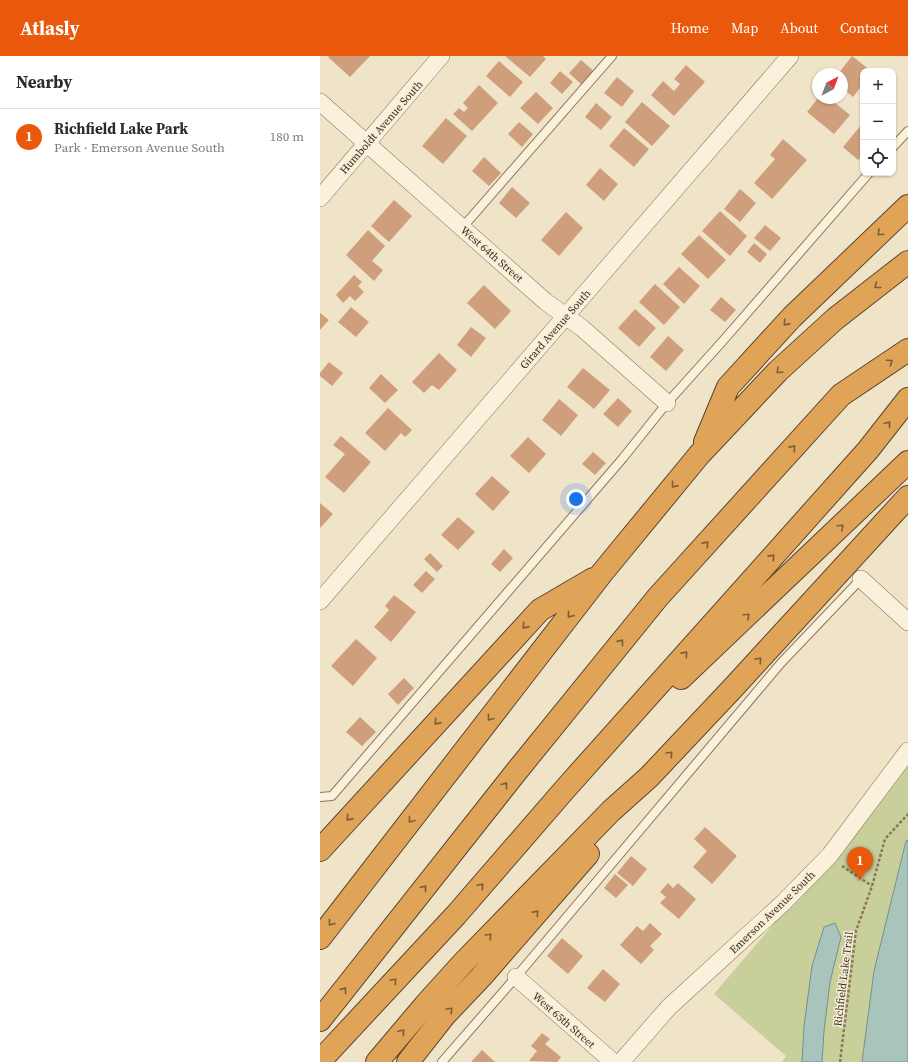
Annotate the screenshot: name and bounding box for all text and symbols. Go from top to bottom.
text: Atlasly [20,15,80,41]
text: Home [671,18,709,38]
text: Map [731,18,758,38]
text: About [780,18,818,38]
text: Contact [840,18,888,38]
north arrow [812,68,848,104]
map controls [860,68,896,176]
button: + [860,68,896,104]
text: Nearby [16,70,72,94]
street label: Humboldt Avenue South [337,77,426,177]
button: − [860,104,896,140]
text: Richfield Lake Park [54,118,188,139]
text: 1 [25,128,33,145]
text: 180 m [270,128,304,145]
text: Park · Emerson Avenue South [54,139,225,156]
button: locate [860,140,896,176]
street label: West 64th Street [457,223,527,286]
one-way arrow [877,228,885,236]
one-way arrow [875,281,882,288]
street label: Girard Avenue South [517,286,594,372]
one-way arrow [783,318,791,326]
one-way arrow [886,359,893,367]
one-way arrow [776,366,784,374]
one-way arrow [883,422,890,429]
one-way arrow [789,445,796,452]
one-way arrow [672,481,679,488]
your location [566,489,586,509]
one-way arrow [836,524,844,532]
one-way arrow [701,541,709,549]
one-way arrow [767,554,775,562]
one-way arrow [568,610,575,617]
one-way arrow [742,613,750,621]
one-way arrow [522,621,529,629]
one-way arrow [616,640,623,647]
one-way arrow [681,651,688,659]
one-way arrow [754,657,761,664]
one-way arrow [488,713,495,720]
one-way arrow [434,717,442,725]
one-way arrow [665,751,673,759]
one-way arrow [500,783,507,790]
one-way arrow [346,813,354,821]
one-way arrow [408,816,415,823]
pin: 1 [847,847,873,880]
street label: Emerson Avenue South [726,867,819,957]
one-way arrow [477,883,484,891]
one-way arrow [420,885,427,892]
one-way arrow [532,910,539,918]
one-way arrow [329,919,336,926]
street label: Richfield Lake Trail [830,931,857,1027]
one-way arrow [485,933,492,941]
one-way arrow [389,978,397,986]
one-way arrow [339,987,346,994]
street label: West 65th Street [529,989,599,1052]
one-way arrow [445,1007,453,1015]
one-way arrow [397,1029,405,1037]

